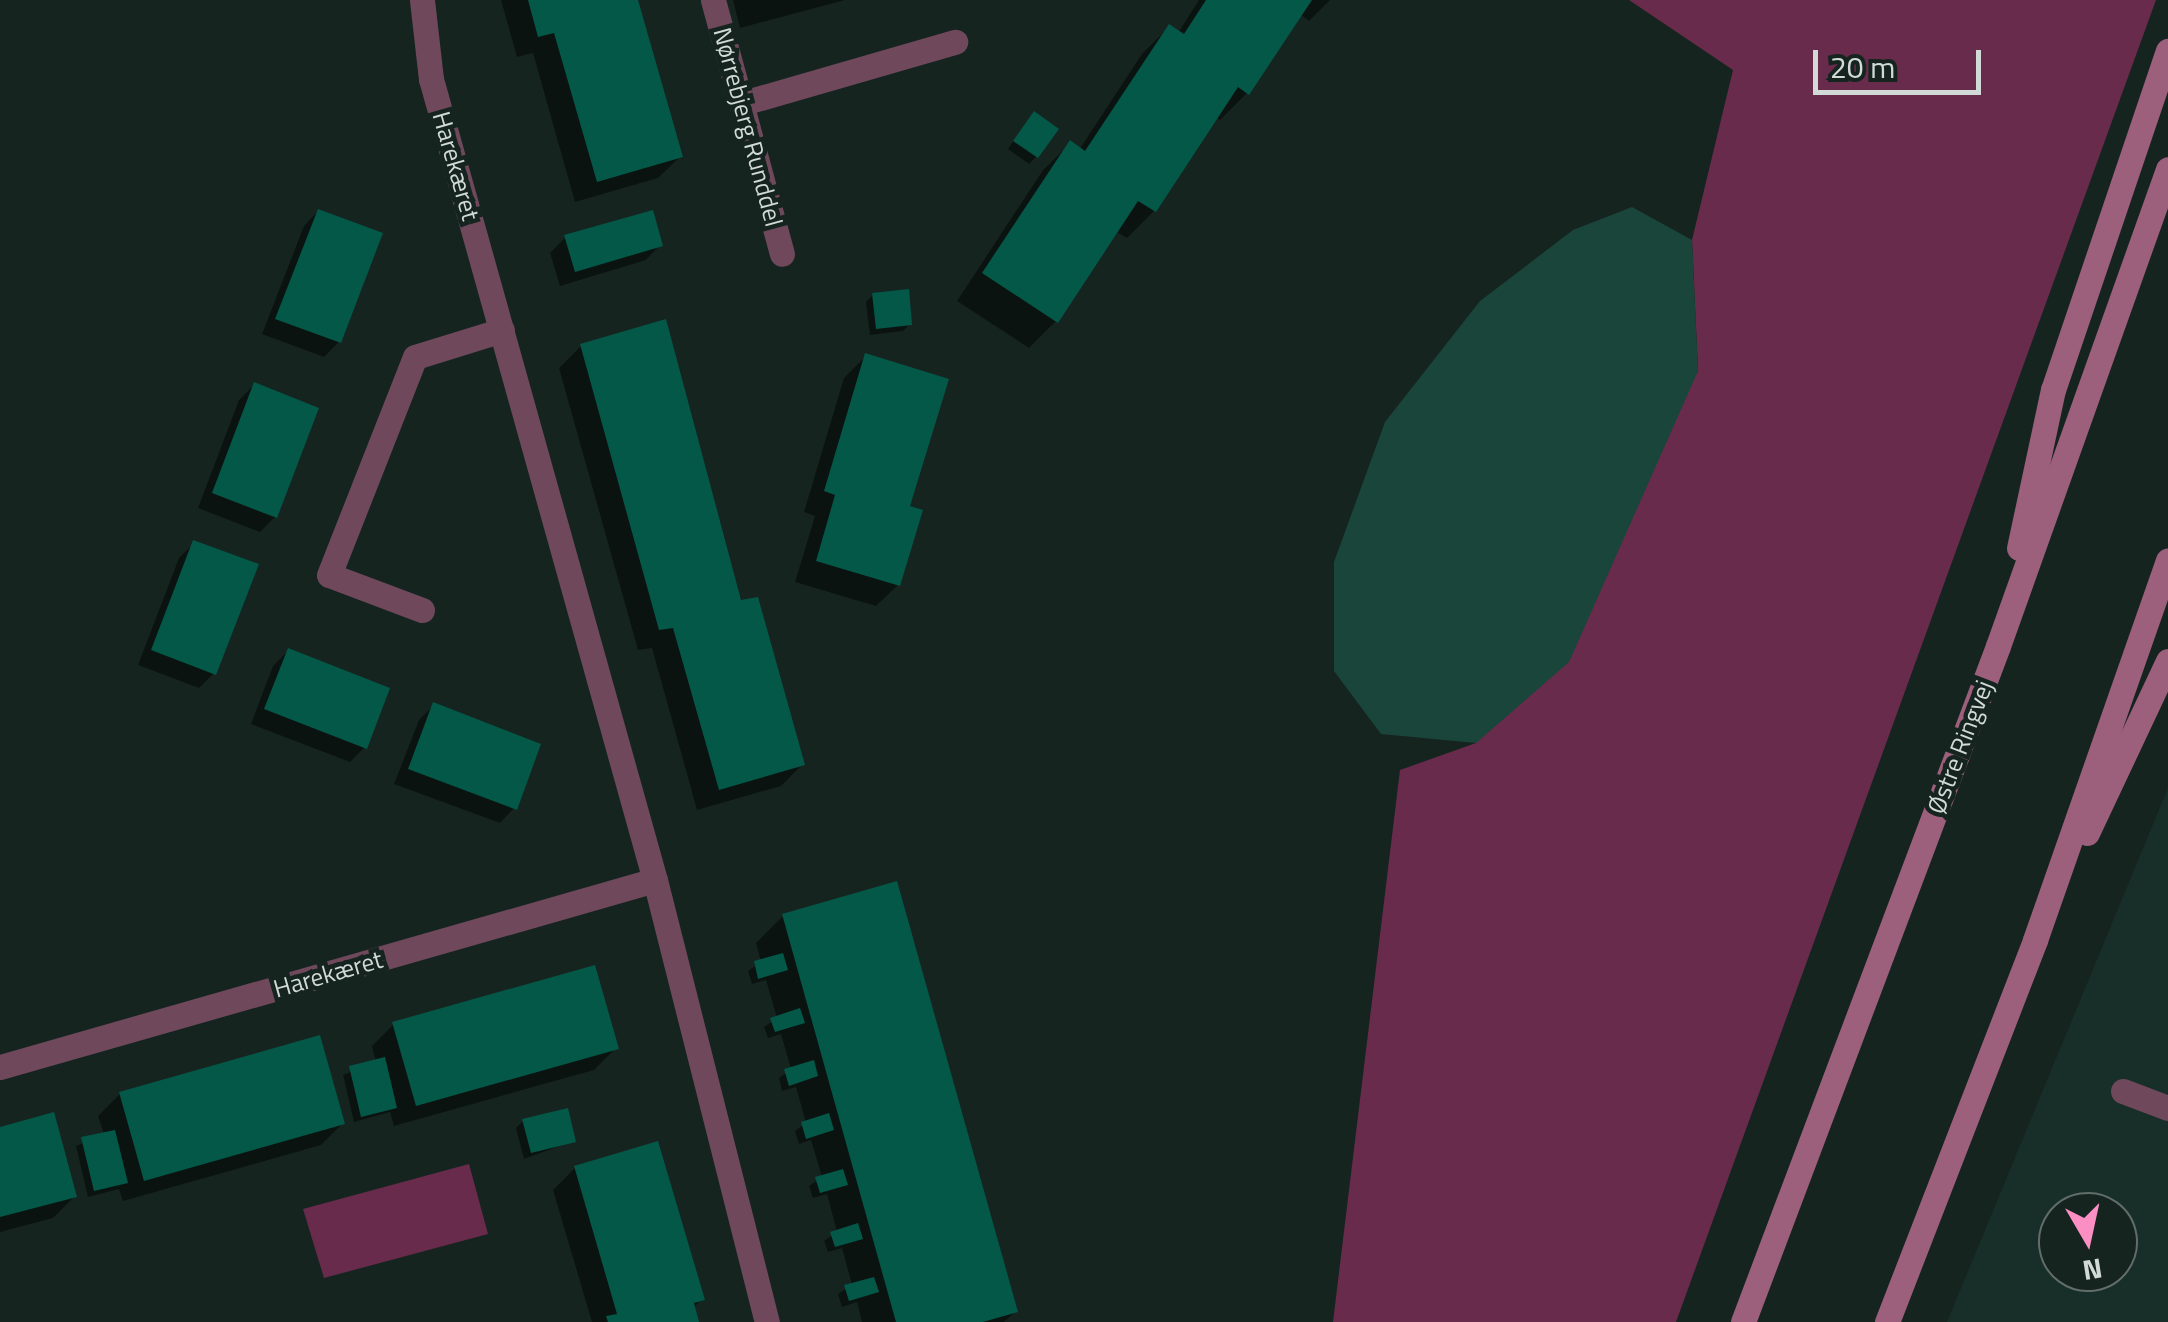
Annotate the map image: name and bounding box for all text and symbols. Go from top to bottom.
street label: Nørrebjerg Runddel [707,24,789,230]
scale bar [1818,30,1986,92]
text: 20 m [1830,44,1895,90]
street label: Harekæret [426,108,486,224]
street label: Østre Ringvej [1921,676,1999,818]
street label: Harekæret [270,944,386,1004]
north arrow [2038,1192,2138,1292]
text: N [2080,1247,2105,1293]

